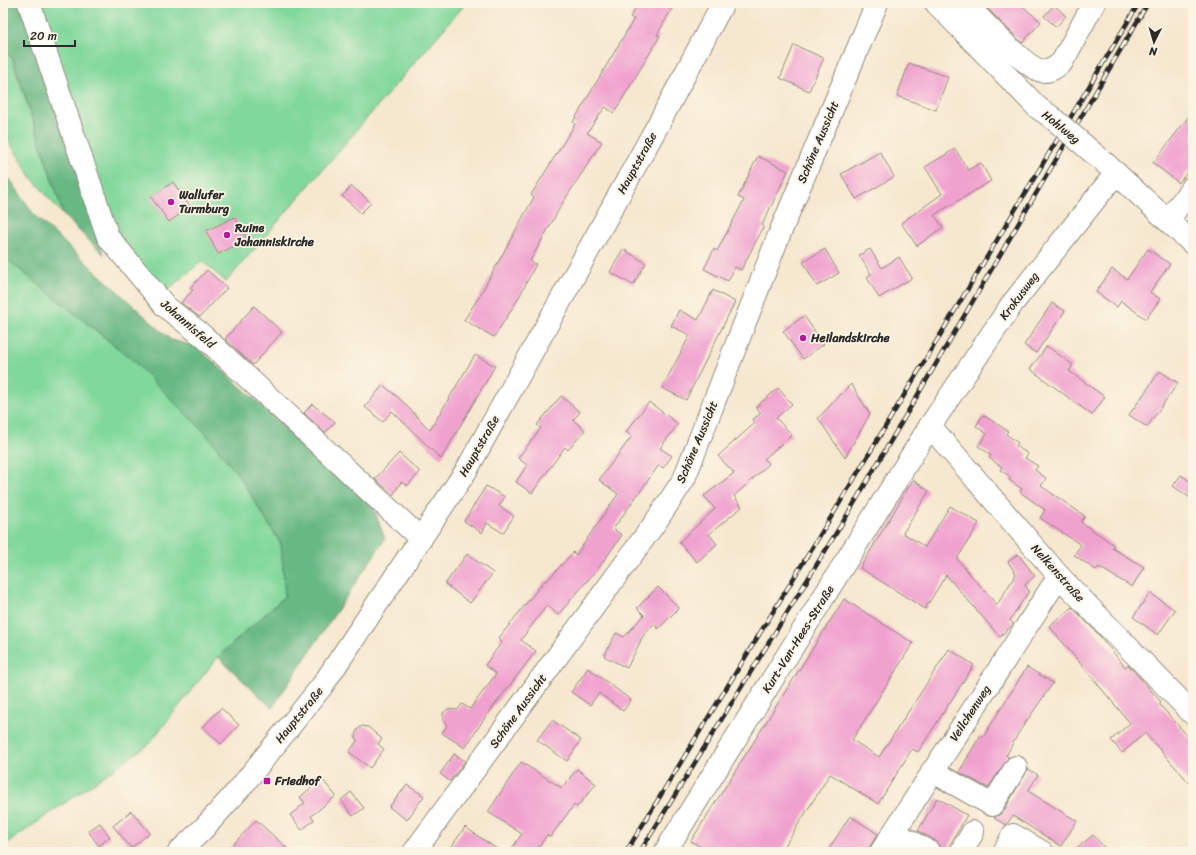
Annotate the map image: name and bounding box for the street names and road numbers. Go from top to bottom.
street label: Schöne Aussicht [791,97,845,187]
street label: Hohlweg [1037,104,1085,150]
street label: Hauptstraße [611,128,663,198]
street label: Krokusweg [993,267,1045,325]
street label: Johannisfeld [155,293,222,355]
street label: Schöne Aussicht [670,397,724,487]
street label: Hauptstraße [452,411,506,481]
street label: Nelkenstraße [1025,538,1091,608]
street label: Kurt-Van-Hees-Straße [756,580,840,697]
street label: Schöne Aussicht [483,669,553,753]
street label: Veilchenweg [943,680,997,746]
street label: Hauptstraße [269,682,329,748]

